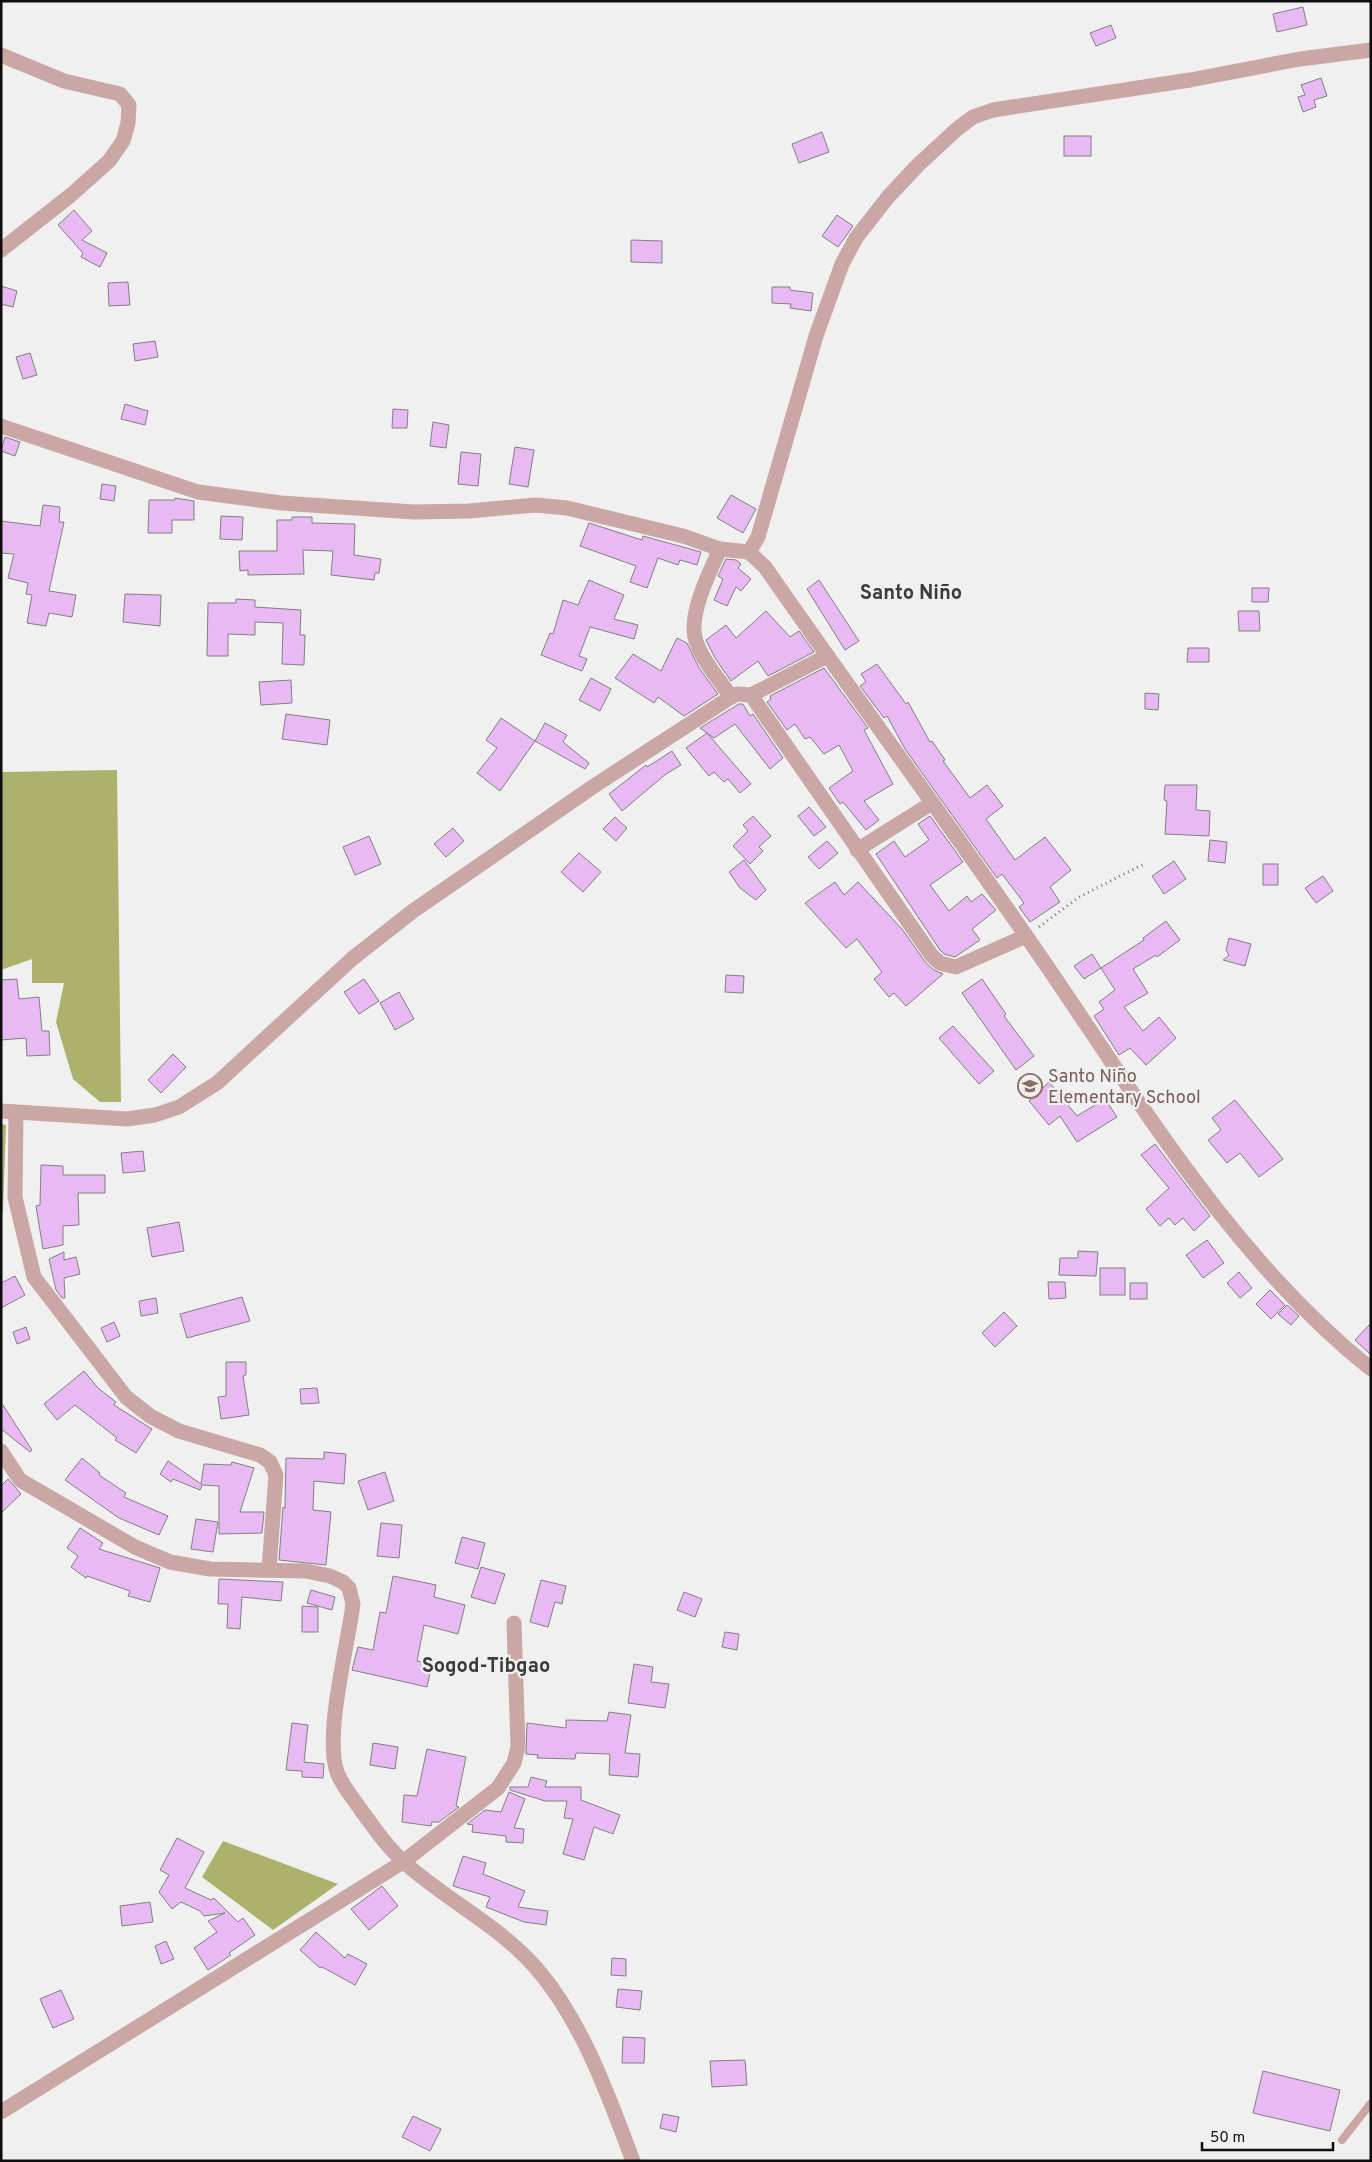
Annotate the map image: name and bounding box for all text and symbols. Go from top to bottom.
district label: Santo Niño [860,581,962,607]
place label: Santo Niño Elementary School [1048,1066,1201,1110]
school or university icon: Santo Niño Elementary School [1017,1073,1043,1099]
district label: Sogod-Tibgao [422,1654,550,1680]
scale bar [1202,2120,1333,2152]
text: 50 m [1210,2129,1245,2148]

